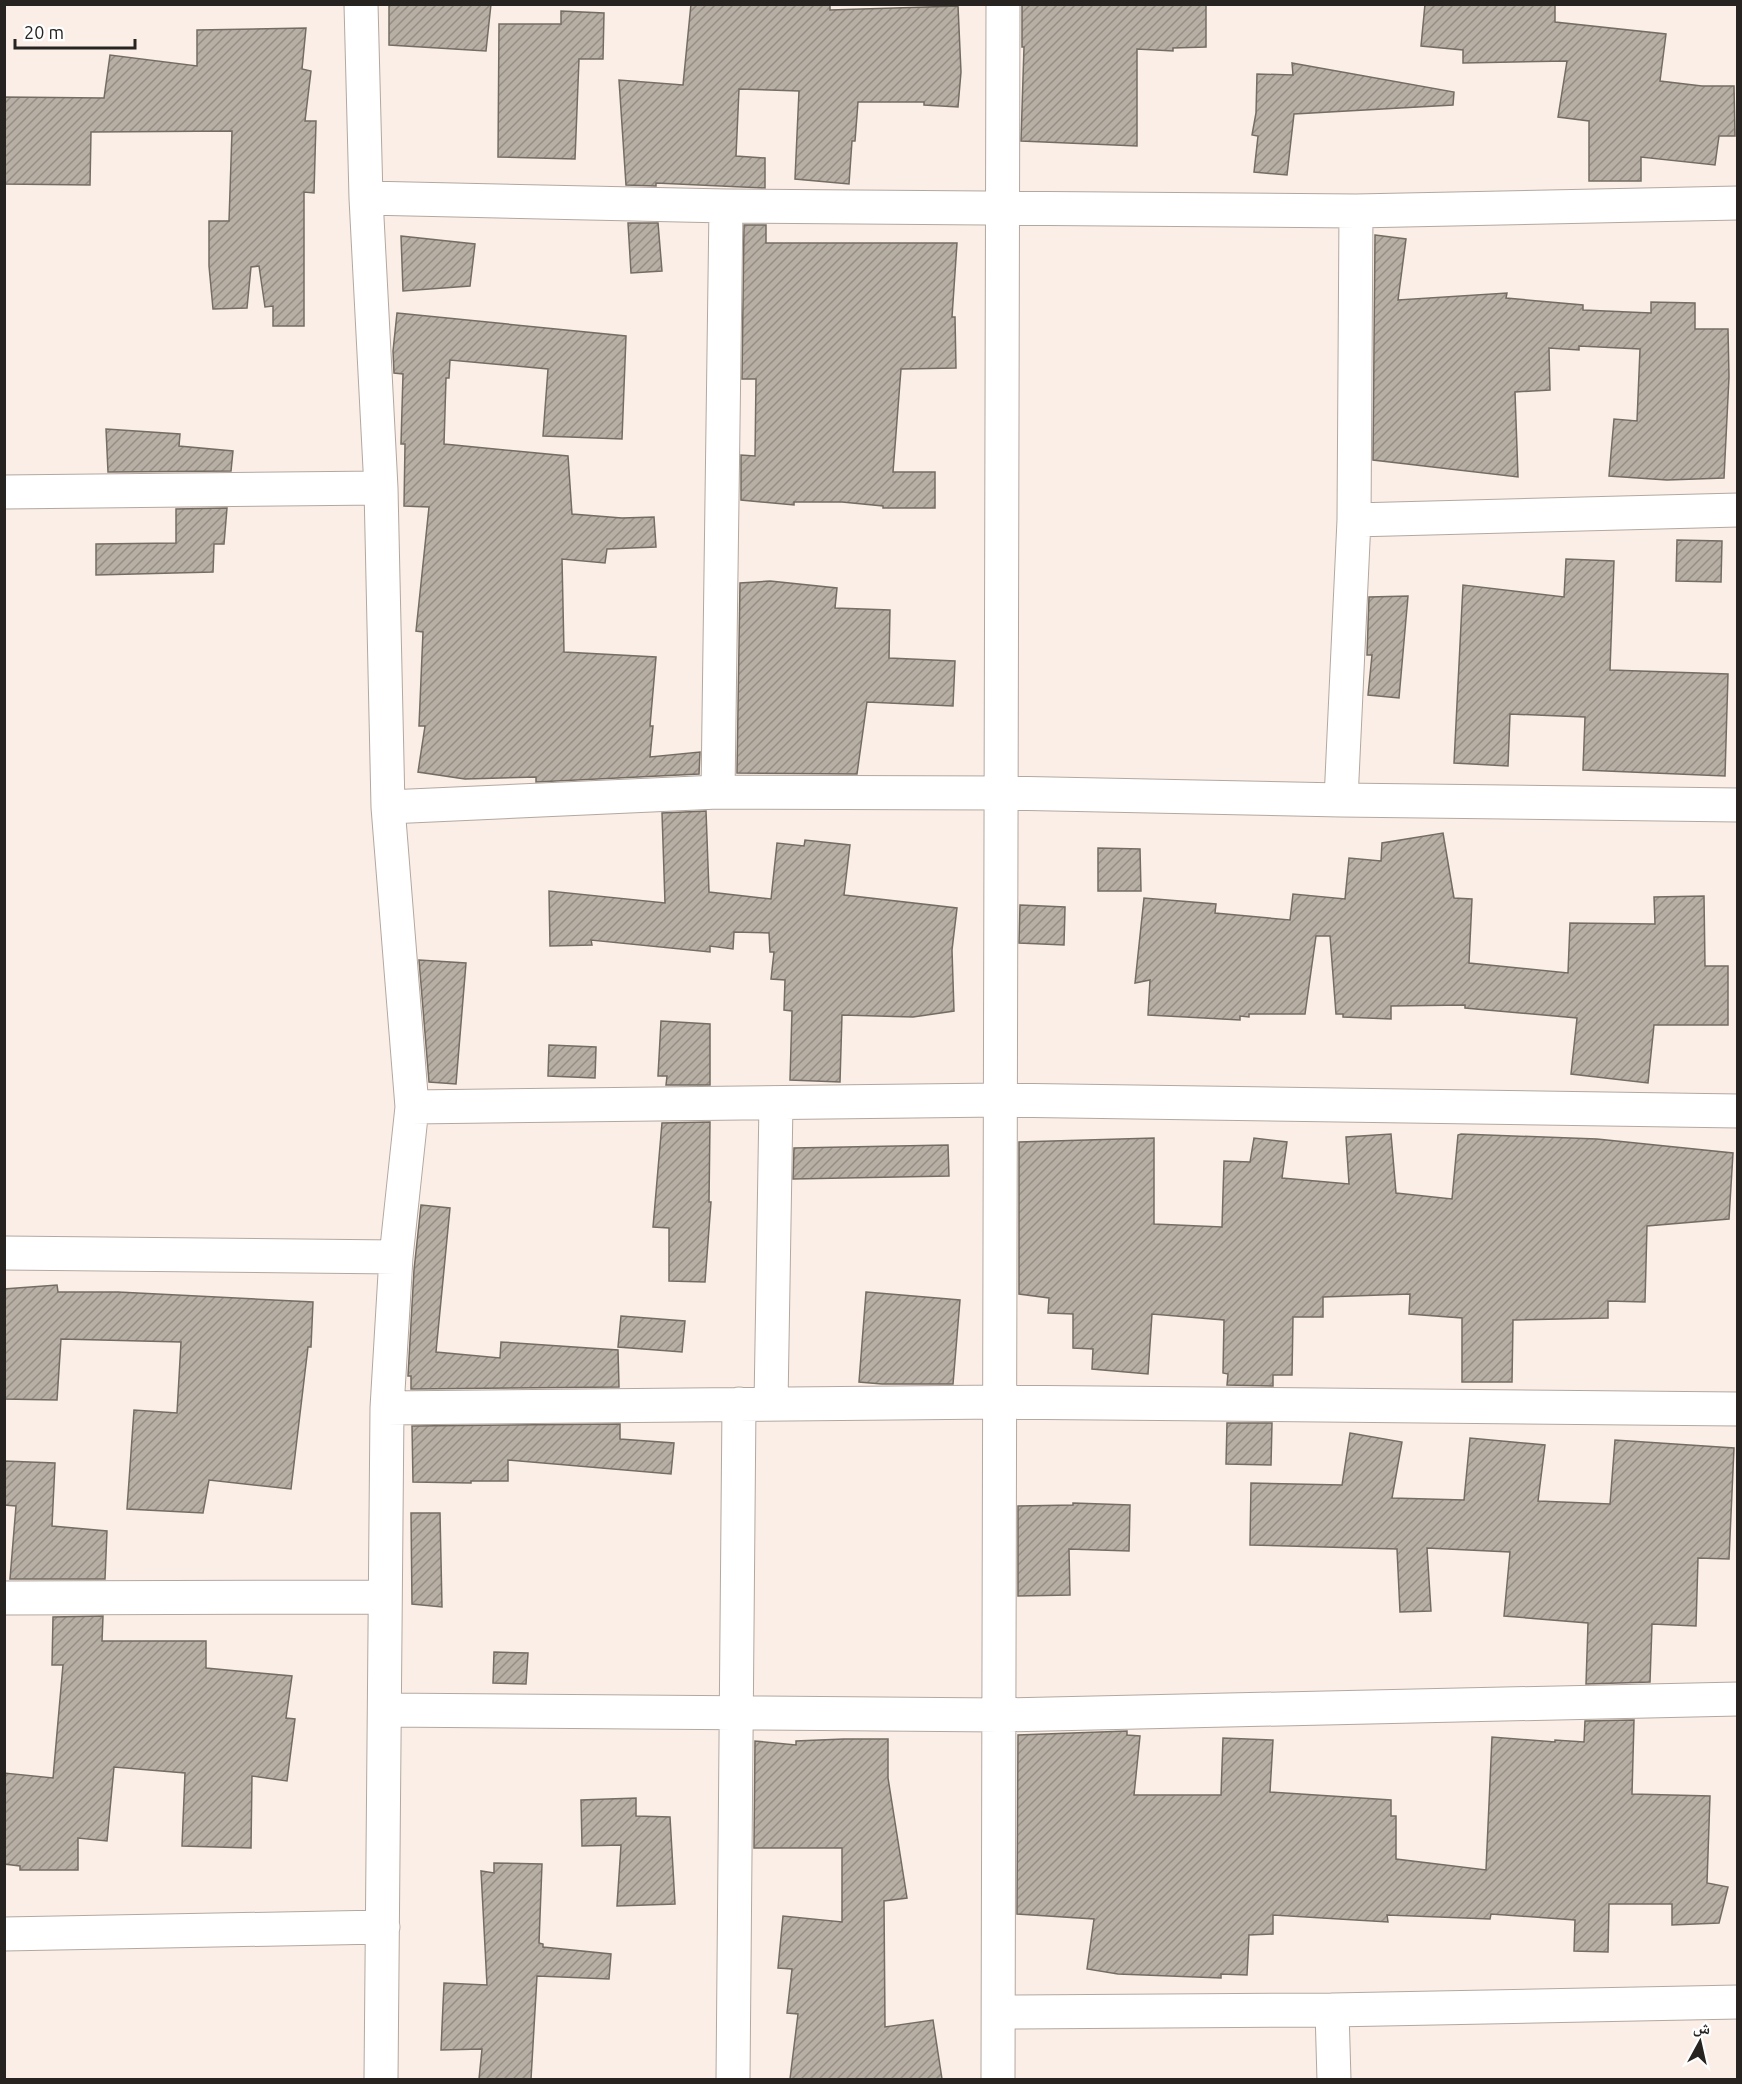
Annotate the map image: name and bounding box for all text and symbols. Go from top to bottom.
scale bar [15,12,135,50]
text: 20 m [24,22,64,42]
north arrow [1670,2012,1730,2072]
text: ش [1692,2017,1712,2038]

